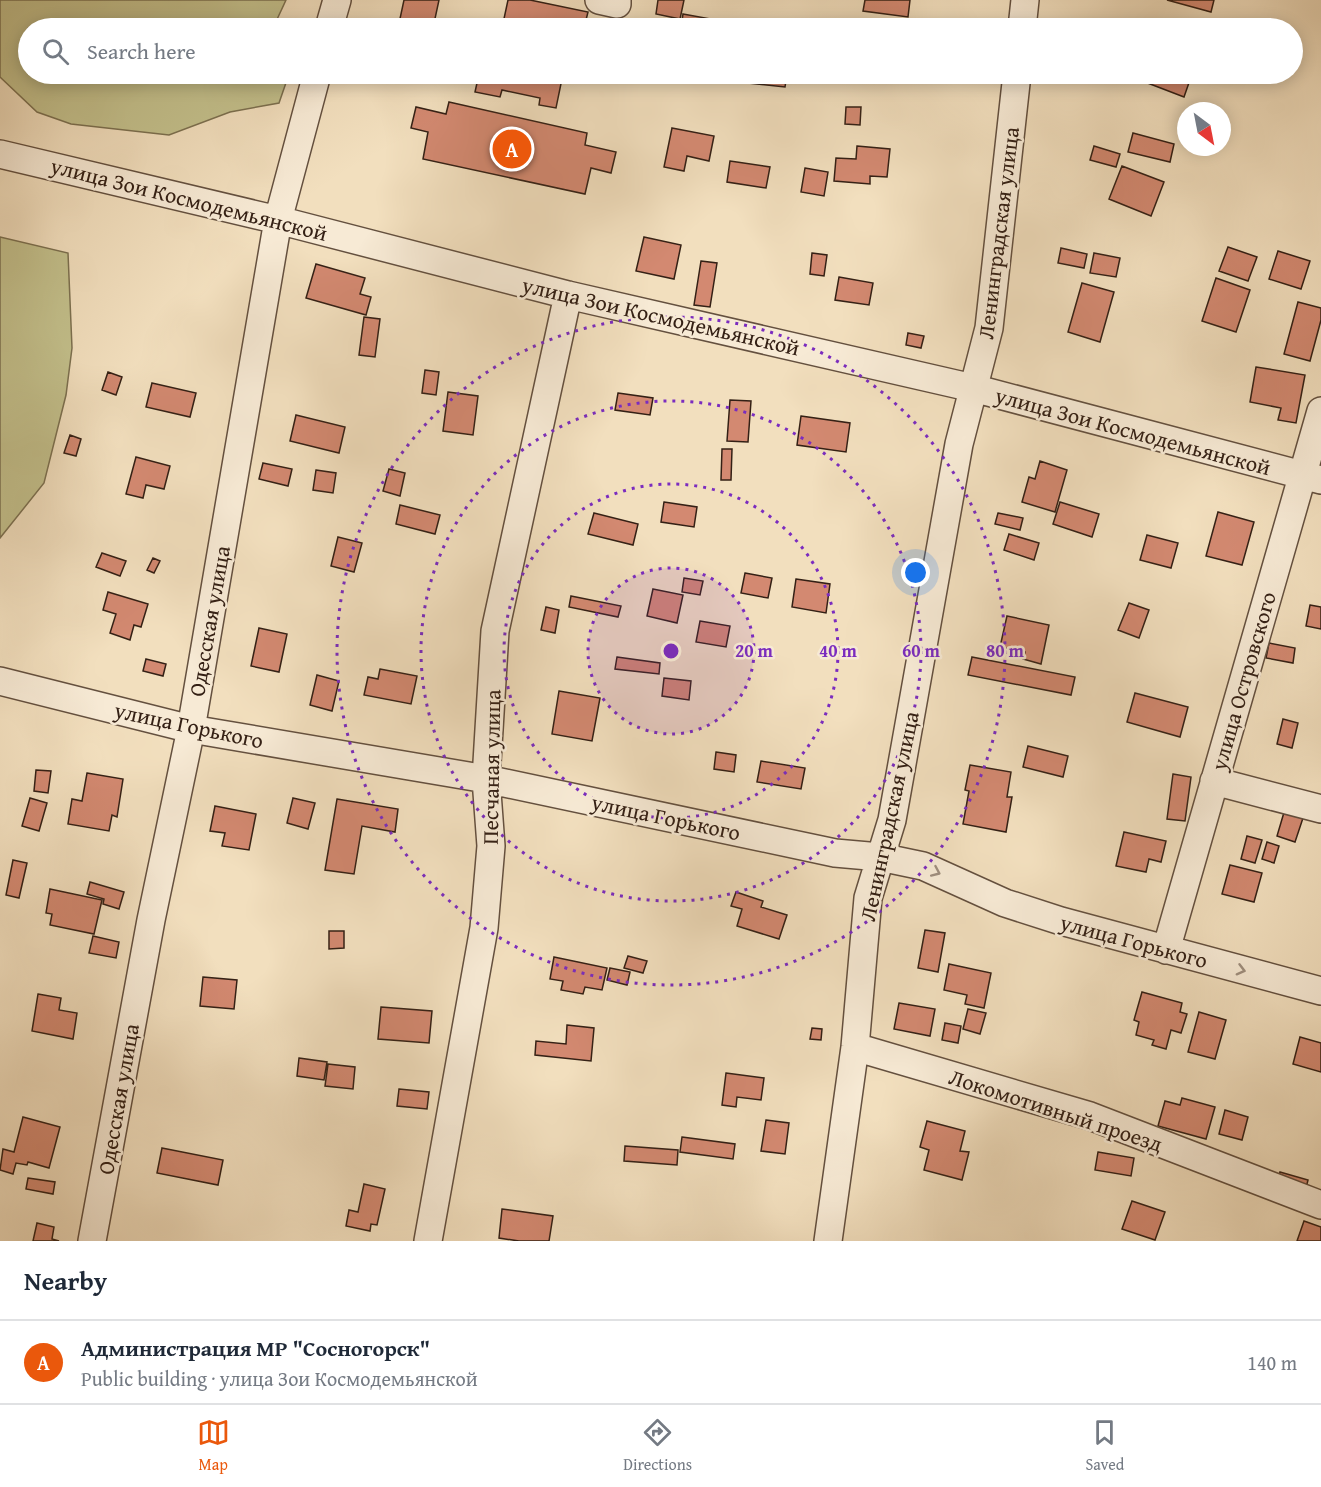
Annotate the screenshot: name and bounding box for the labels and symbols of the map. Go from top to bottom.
north arrow [1177,102,1231,156]
street label: Ленинградская улица [969,125,1027,341]
pin: A [492,126,532,172]
street label: улица Зои Космодемьянской [46,149,331,249]
street label: улица Зои Космодемьянской [518,268,803,364]
street label: улица Зои Космодемьянской [991,379,1274,483]
street label: Одесская улица [180,543,238,699]
your location [901,558,930,587]
street label: улица Островского [1202,588,1284,775]
text: 20 m [735,637,774,664]
text: 40 m [819,637,858,664]
text: 60 m [902,637,941,664]
text: 80 m [986,637,1025,664]
centre of rings [661,641,681,661]
street label: Песчаная улица [474,689,508,845]
street label: улица Горького [111,693,266,756]
street label: Ленинградская улица [851,708,927,924]
street label: улица Горького [588,785,743,848]
one-way arrow [930,865,941,877]
street label: улица Горького [1056,906,1211,976]
one-way arrow [1235,963,1246,975]
street label: Одесская улица [89,1021,147,1177]
street label: Локомотивный проезд [945,1060,1167,1160]

